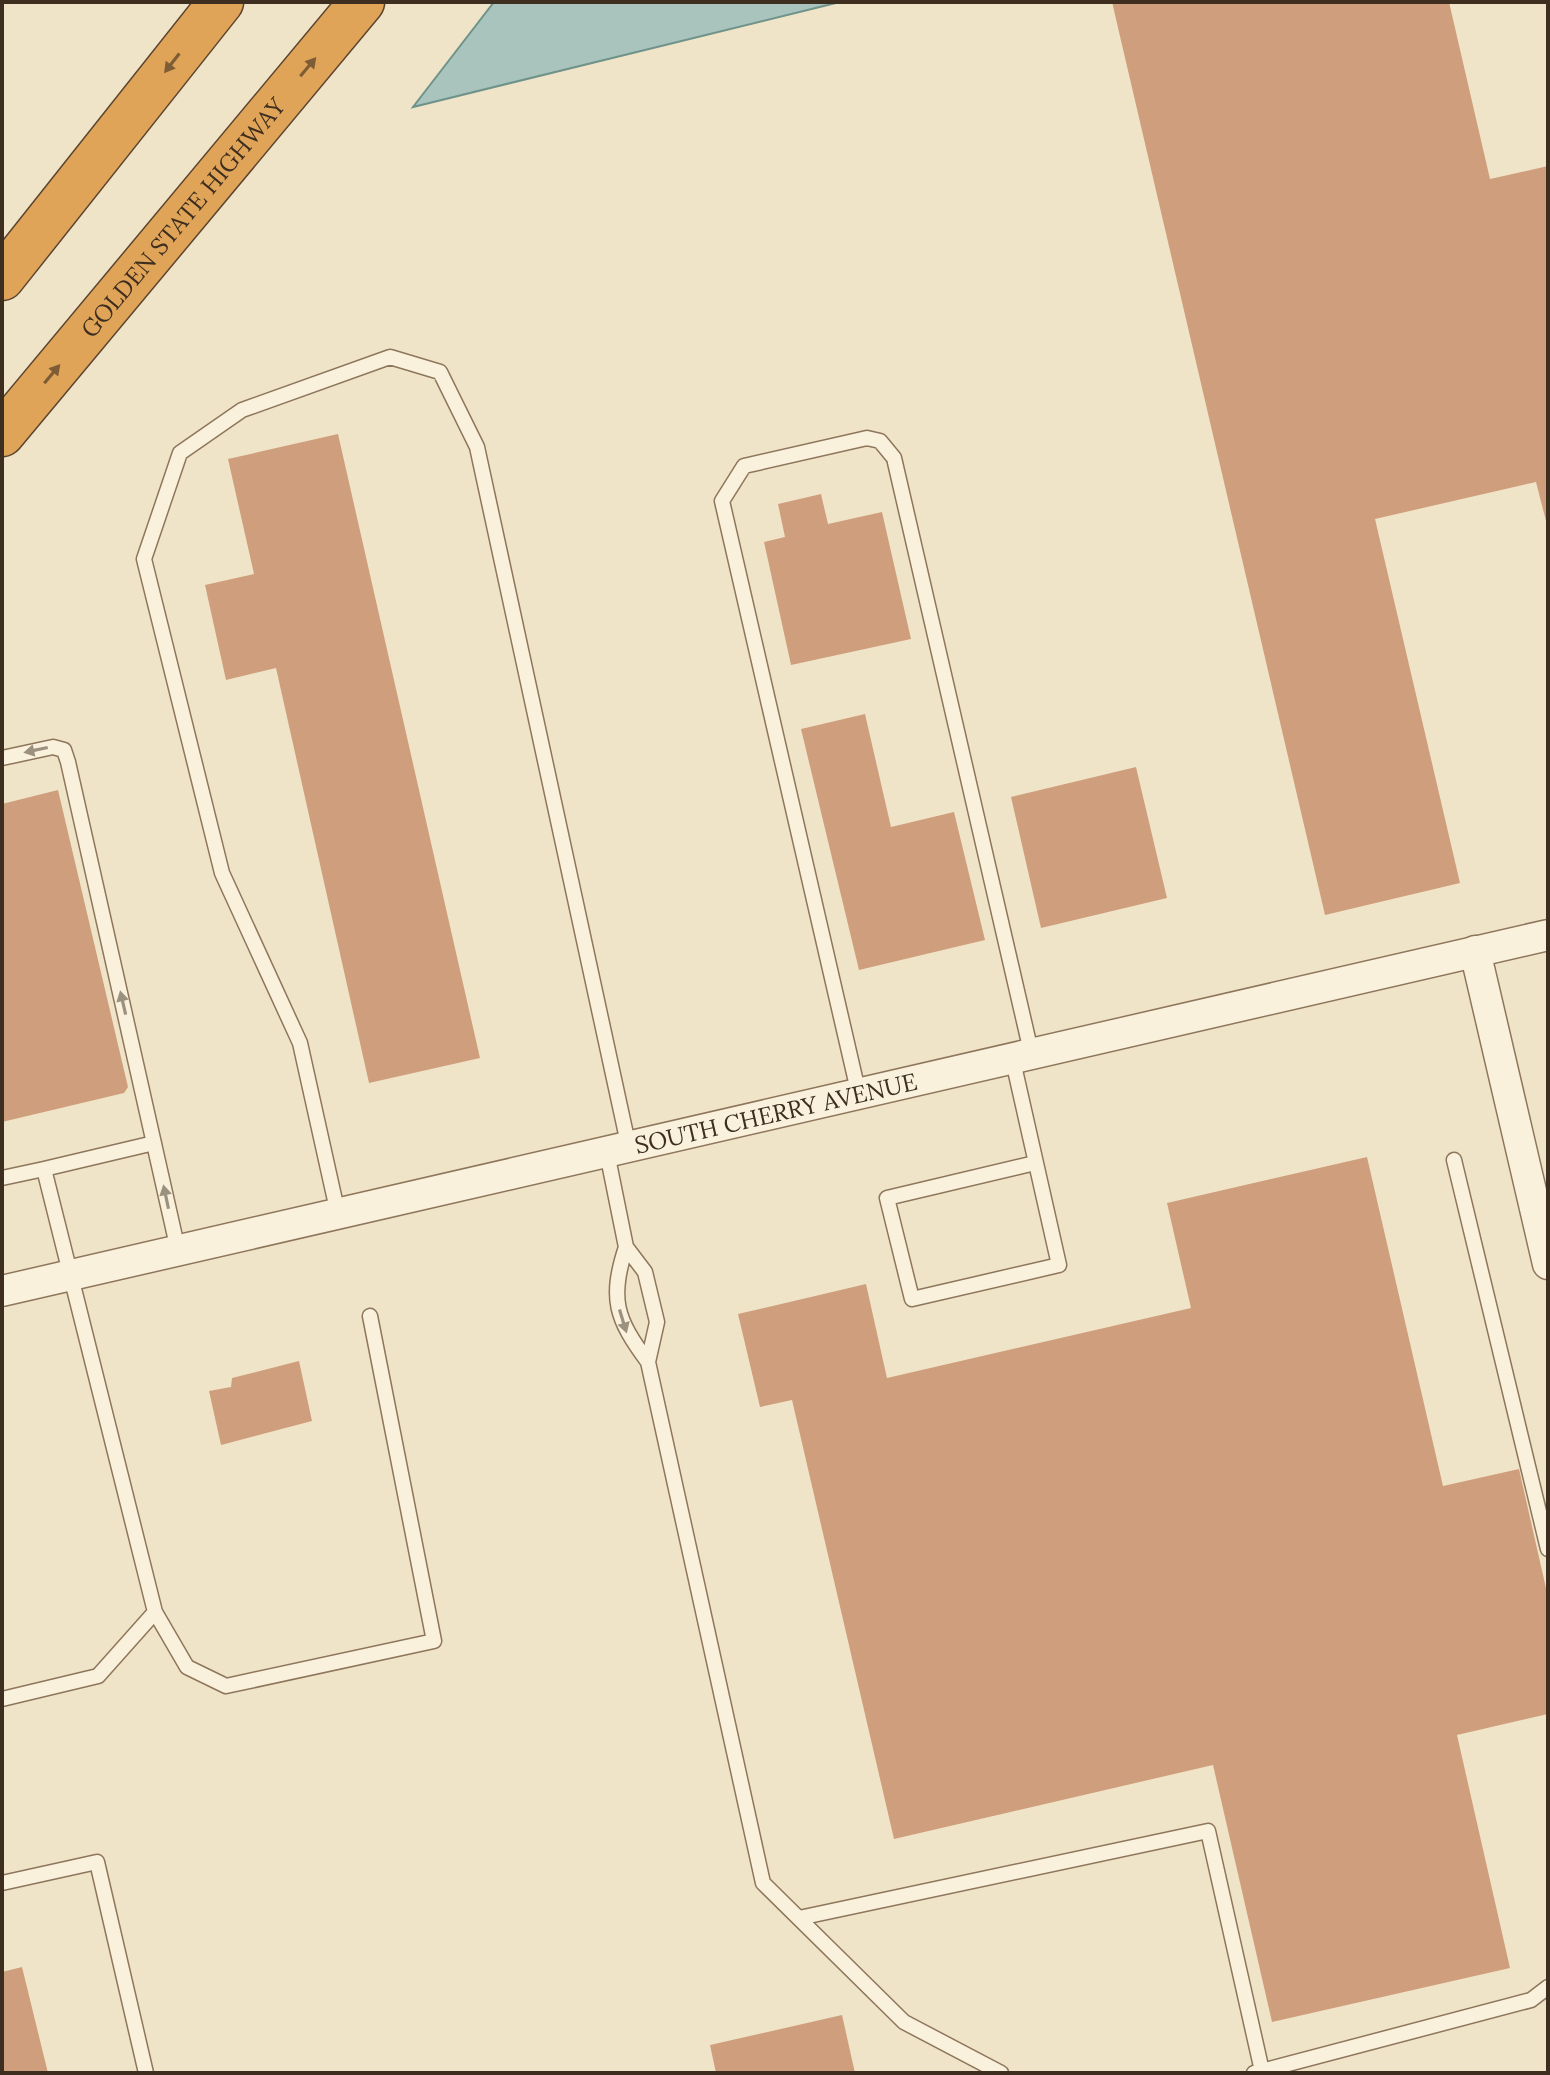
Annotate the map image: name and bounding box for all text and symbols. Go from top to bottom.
one-way arrow [165,53,181,73]
one-way arrow [299,57,316,77]
street label: GOLDEN STATE HIGHWAY [74,90,292,344]
one-way arrow [43,365,60,385]
one-way arrow [24,744,49,757]
one-way arrow [116,990,129,1015]
street label: SOUTH CHERRY AVENUE [631,1065,920,1160]
one-way arrow [159,1184,172,1209]
one-way arrow [617,1310,630,1334]

